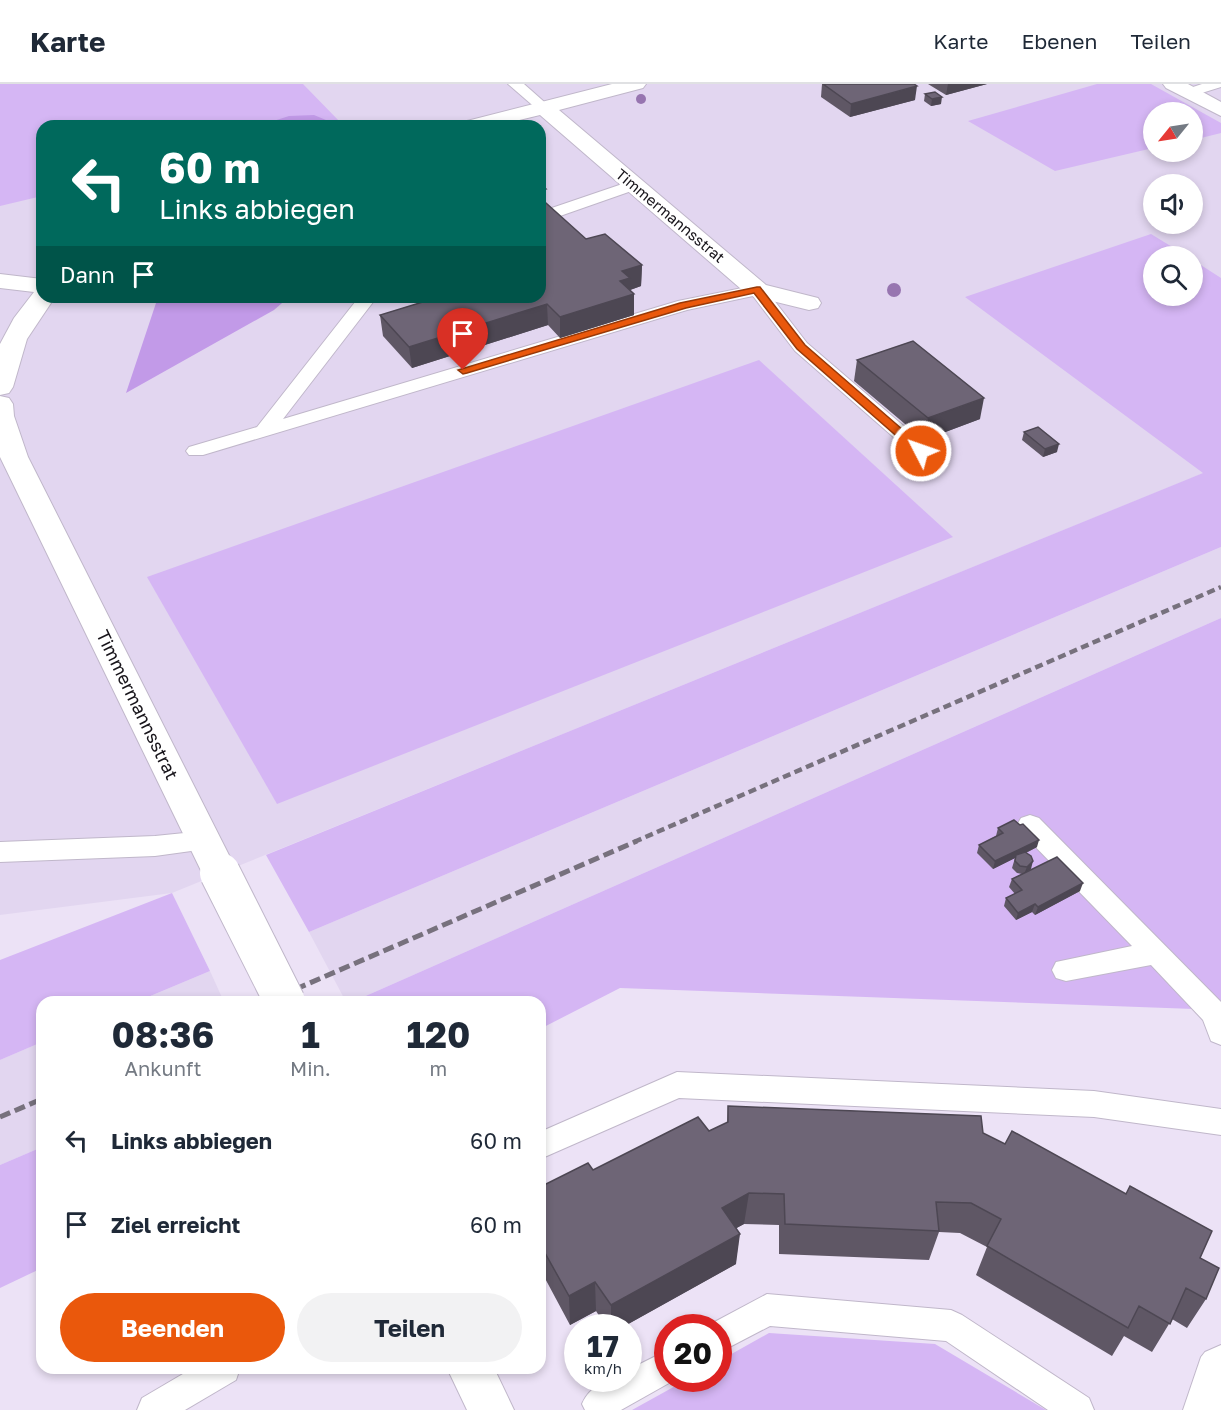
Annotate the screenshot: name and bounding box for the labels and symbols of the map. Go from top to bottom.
north arrow [1143,102,1203,162]
street label: Timmermannsstrat [613,164,729,266]
pin [437,308,488,370]
position arrow [889,419,953,483]
street label: Timmermannsstrat [92,626,184,783]
speed limit sign: 20 [654,1314,732,1392]

